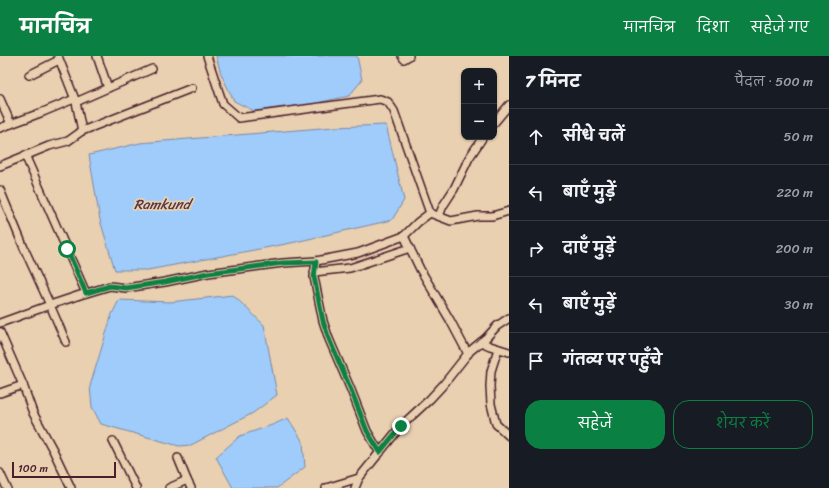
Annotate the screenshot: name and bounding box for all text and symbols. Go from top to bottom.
text: मानचित्र [20,10,91,43]
text: मानचित्र [624,15,675,40]
text: दिशा [697,15,729,40]
text: सहेजे गए [751,15,809,40]
text: 7 मिनट [525,66,580,96]
map controls [461,68,497,140]
button: + [461,68,497,104]
text: पैदल · 500 m [735,70,813,93]
button: − [461,104,497,140]
text: सीधे चलें [563,123,624,149]
text: 50 m [783,125,813,148]
icon: ahead [525,126,547,148]
text: बाएँ मुड़ें [563,179,616,205]
text: 220 m [776,181,813,204]
icon: left [525,182,547,204]
water label: Ramkund [134,192,194,217]
text: दाएँ मुड़ें [563,235,615,261]
text: 200 m [776,237,813,260]
icon: right [525,238,547,260]
route start [58,240,76,258]
text: बाएँ मुड़ें [563,291,616,317]
text: 30 m [784,293,813,316]
icon: left [525,294,547,316]
text: गंतव्य पर पहुँचे [563,347,662,373]
icon: arrive [525,350,547,372]
button: सहेजें [525,400,665,449]
button: शेयर करें [673,400,813,449]
route end [392,417,410,435]
text: 100 m [18,459,48,478]
scale bar [12,460,116,479]

